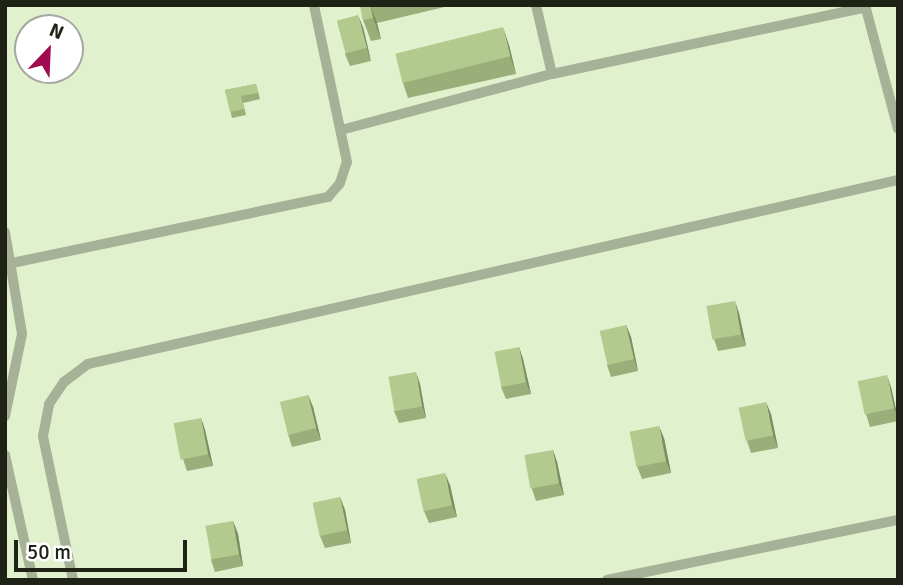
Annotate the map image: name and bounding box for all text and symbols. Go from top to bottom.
north arrow [14,14,84,84]
text: N [46,18,67,45]
scale bar [18,526,191,570]
text: 50 m [27,539,71,565]

